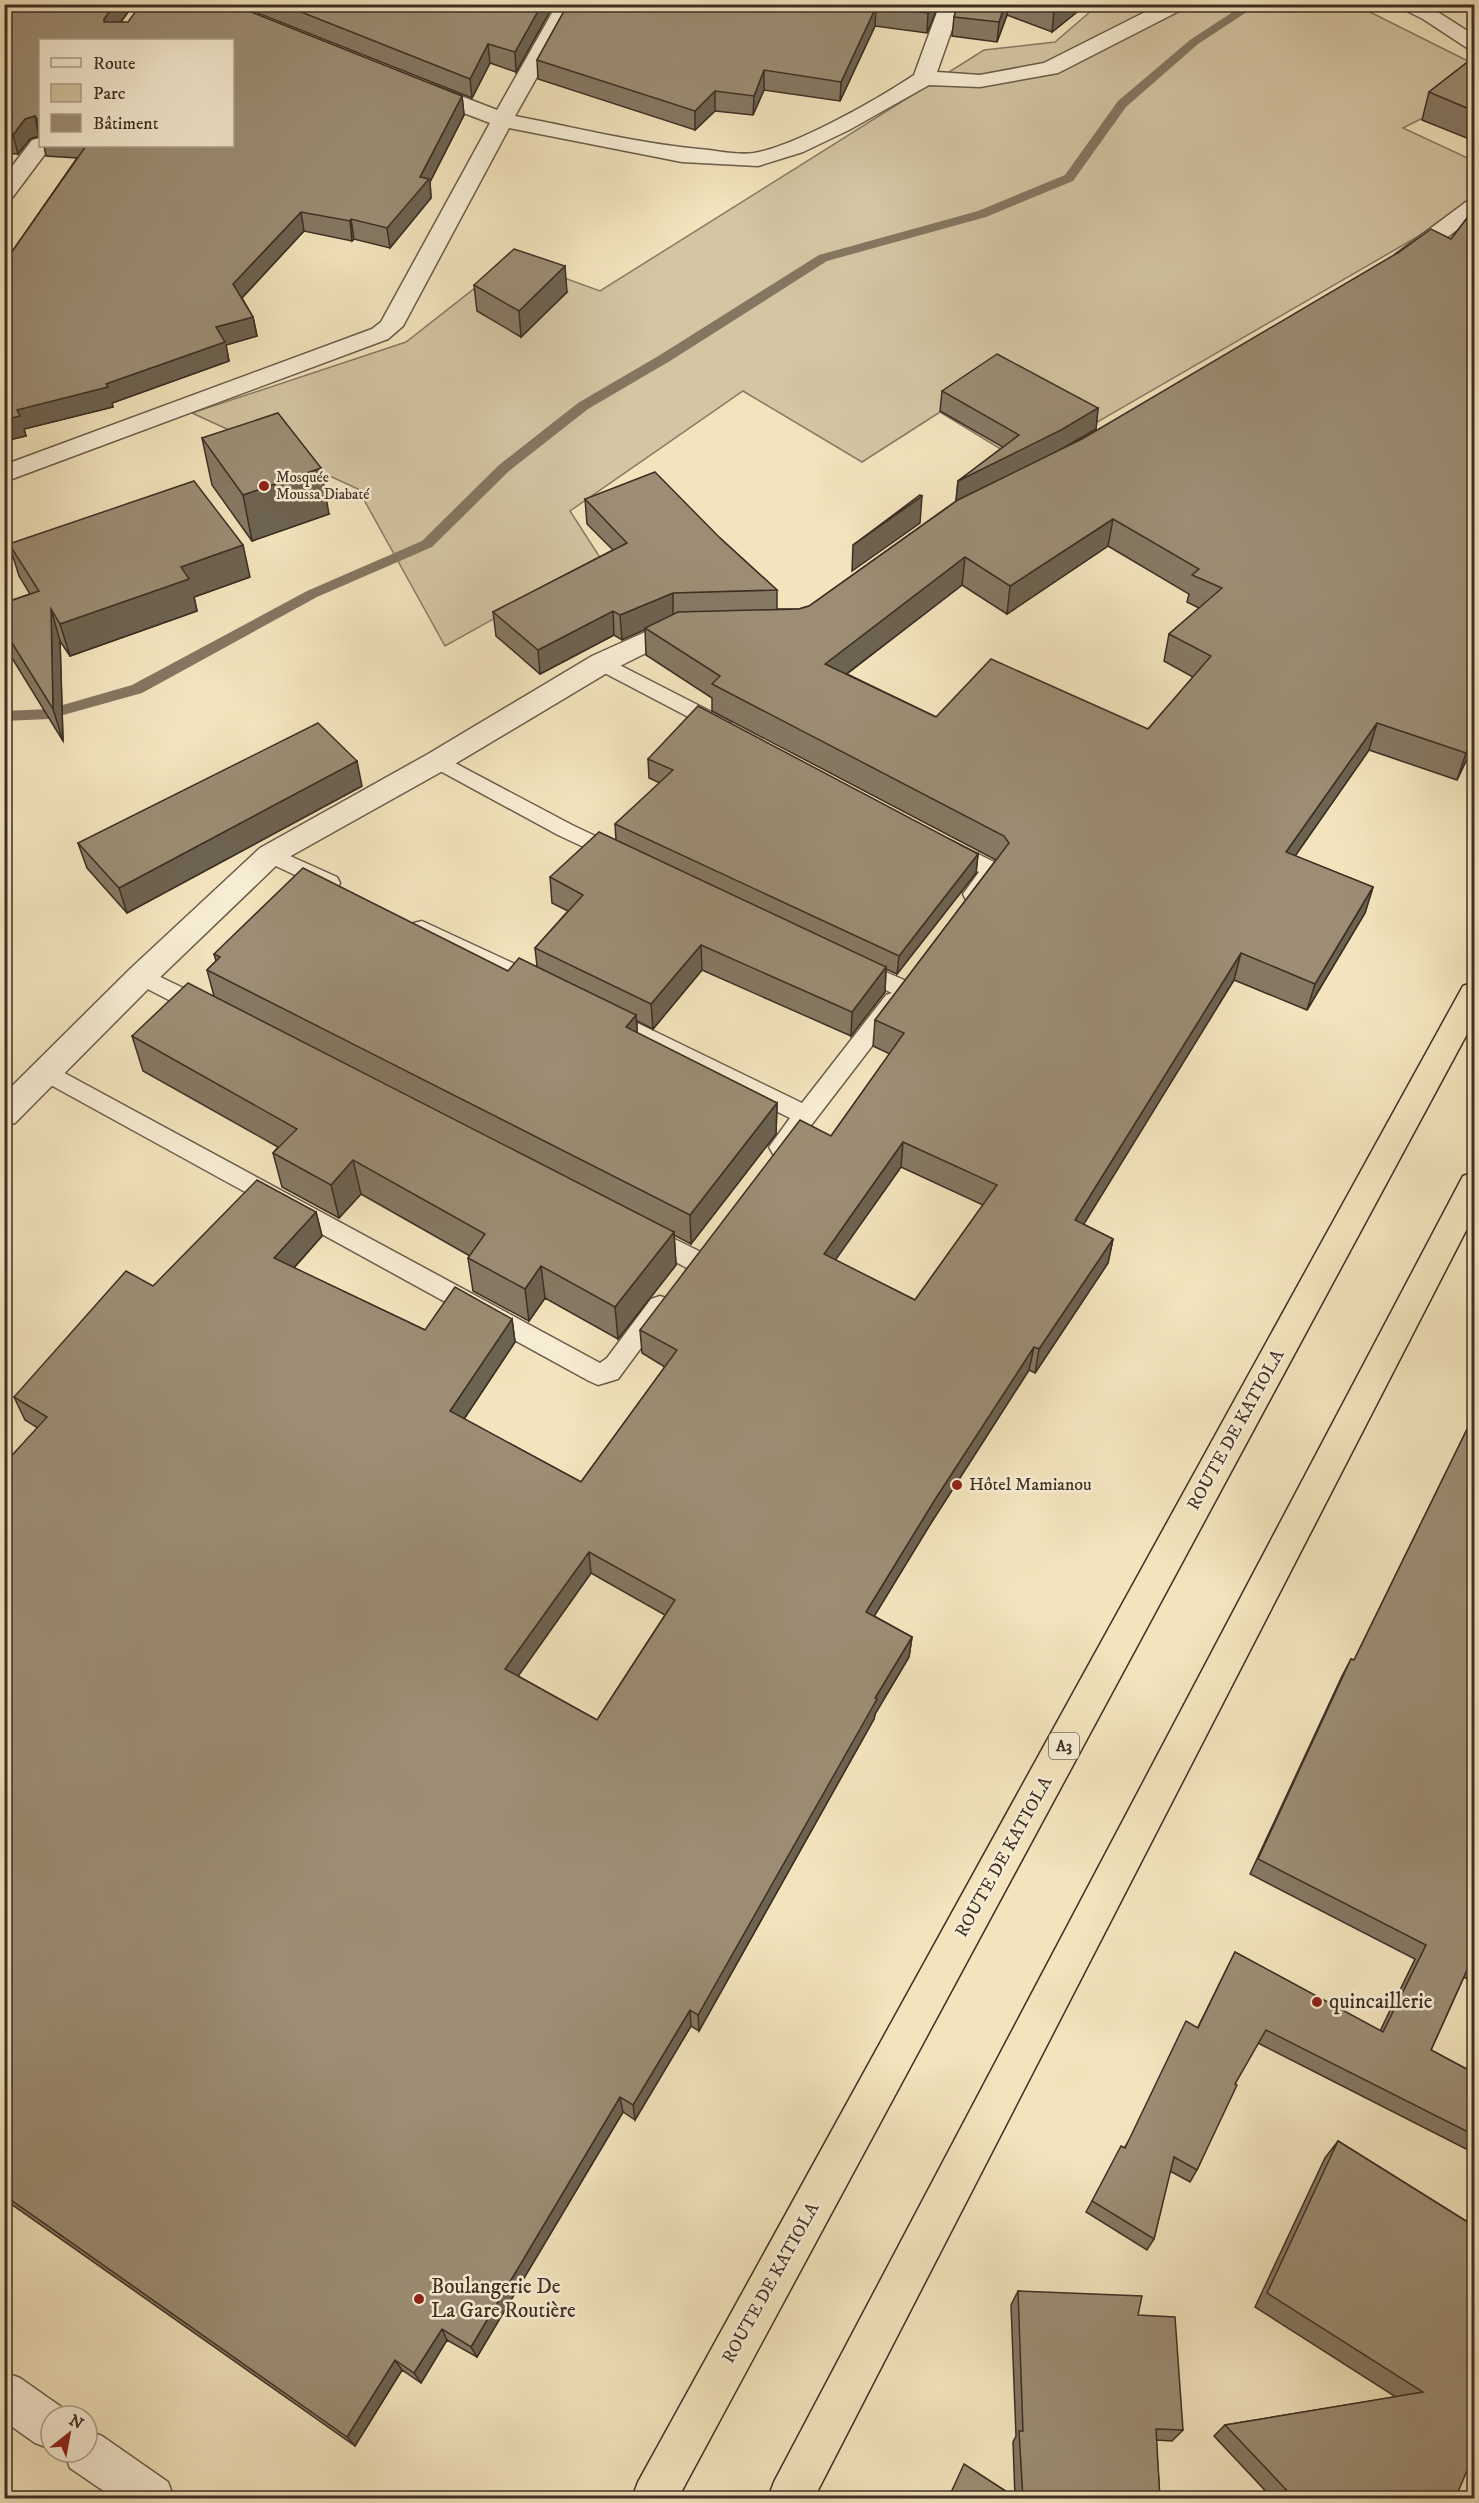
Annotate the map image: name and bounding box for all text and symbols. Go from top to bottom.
legend [39,39,234,147]
text: Route [93,53,136,75]
text: Parc [93,83,126,105]
text: Bâtiment [93,113,159,135]
place label: Mosquée Moussa Diabaté [276,468,370,504]
marker: Mosquée Moussa Diabaté [257,479,271,493]
street label: ROUTE DE KATIOLA [1183,1345,1290,1514]
place label: Hôtel Mamianou [969,1474,1092,1496]
marker: Hôtel Mamianou [950,1478,964,1492]
road number: A3 [1049,1733,1079,1759]
street label: ROUTE DE KATIOLA [951,1772,1058,1941]
place label: quincaillerie [1329,1989,1433,2015]
marker: quincaillerie [1310,1995,1324,2009]
street label: ROUTE DE KATIOLA [718,2198,825,2367]
place label: Boulangerie De La Gare Routière [431,2274,576,2324]
marker: Boulangerie De La Gare Routière [412,2292,426,2306]
north arrow [39,2404,99,2464]
text: N [65,2410,87,2434]

